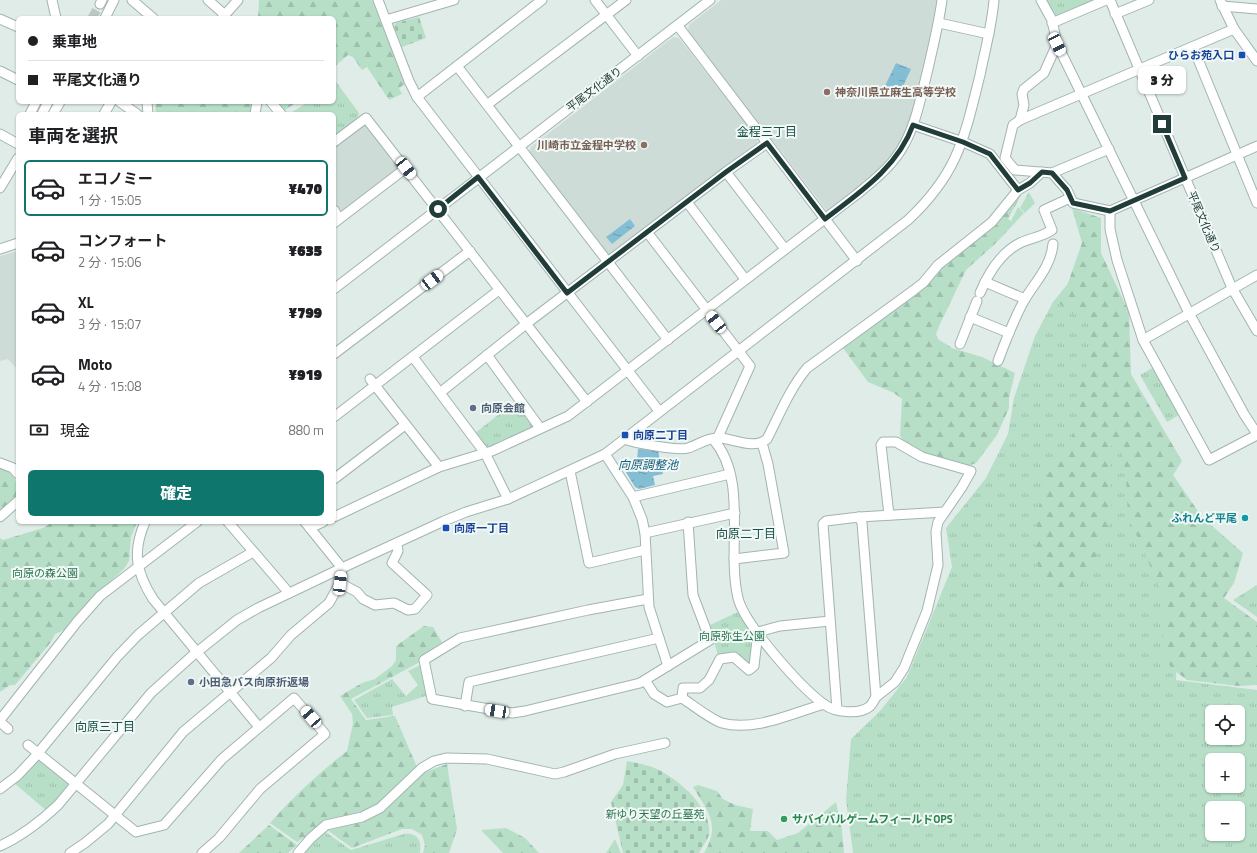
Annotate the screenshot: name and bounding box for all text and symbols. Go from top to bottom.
text: 乗車地 [52,30,97,53]
car [1046,31,1068,57]
place label: ひらお苑入口 [1168,47,1234,63]
marker: ひらお苑入口 [1237,50,1247,60]
street label: 平尾文化通り [563,63,625,115]
callout: 3 分 [1138,66,1186,94]
text: 平尾文化通り [52,68,142,91]
text: 3 分 [1151,70,1173,90]
place label: 神奈川県立麻生高等学校 [835,84,956,100]
marker: 神奈川県立麻生高等学校 [822,87,832,97]
route end [1153,115,1171,133]
text: 車両を選択 [28,122,118,149]
district label: 金程三丁目 [737,122,797,141]
place label: 川崎市立金程中学校 [537,137,636,153]
marker: 川崎市立金程中学校 [639,140,649,150]
car [394,155,418,181]
text: エコノミー [78,167,153,190]
icon: car [30,170,66,206]
text: ¥470 [289,177,322,200]
street label: 平尾文化通り [1184,188,1224,256]
text: 1 分 · 15:05 [78,190,142,210]
route start [429,200,447,218]
text: コンフォート [78,229,168,252]
icon: car [30,232,66,268]
text: ¥635 [289,239,322,262]
text: 2 分 · 15:06 [78,252,142,272]
car [419,268,445,292]
text: XL [78,291,94,314]
icon: car [30,294,66,330]
text: ¥799 [289,301,322,324]
car [704,309,728,335]
text: 3 分 · 15:07 [78,314,142,334]
text: Moto [78,353,112,376]
icon: car [30,356,66,392]
text: ¥919 [289,363,322,386]
text: 4 分 · 15:08 [78,376,142,396]
place label: 向原会館 [481,400,525,416]
marker: 向原会館 [468,403,478,413]
icon: cash [28,419,50,441]
text: 現金 [60,419,90,442]
text: 880 m [288,420,324,440]
place label: 向原二丁目 [633,427,688,443]
marker: 向原二丁目 [620,430,630,440]
water label: 向原調整池 [618,455,679,474]
button: 確定 [28,470,324,516]
place label: ふれんど平尾 [1171,510,1237,526]
marker: ふれんど平尾 [1240,513,1250,523]
place label: 向原一丁目 [454,520,509,536]
marker: 向原一丁目 [441,523,451,533]
district label: 向原二丁目 [716,524,776,543]
park label: 向原の森公園 [12,565,78,581]
car [333,570,347,596]
park label: 向原弥生公園 [699,628,765,644]
place label: 小田急バス向原折返場 [199,674,309,690]
marker: 小田急バス向原折返場 [186,677,196,687]
car [484,703,510,719]
car [299,704,323,730]
map controls [1205,705,1245,841]
button: locate [1205,705,1245,745]
district label: 向原三丁目 [75,717,135,736]
button: + [1205,753,1245,793]
button: − [1205,801,1245,841]
park label: 新ゆり天望の丘墓苑 [606,806,705,822]
place label: サバイバルゲームフィールドOPS [792,811,953,827]
marker: サバイバルゲームフィールドOPS [779,814,789,824]

